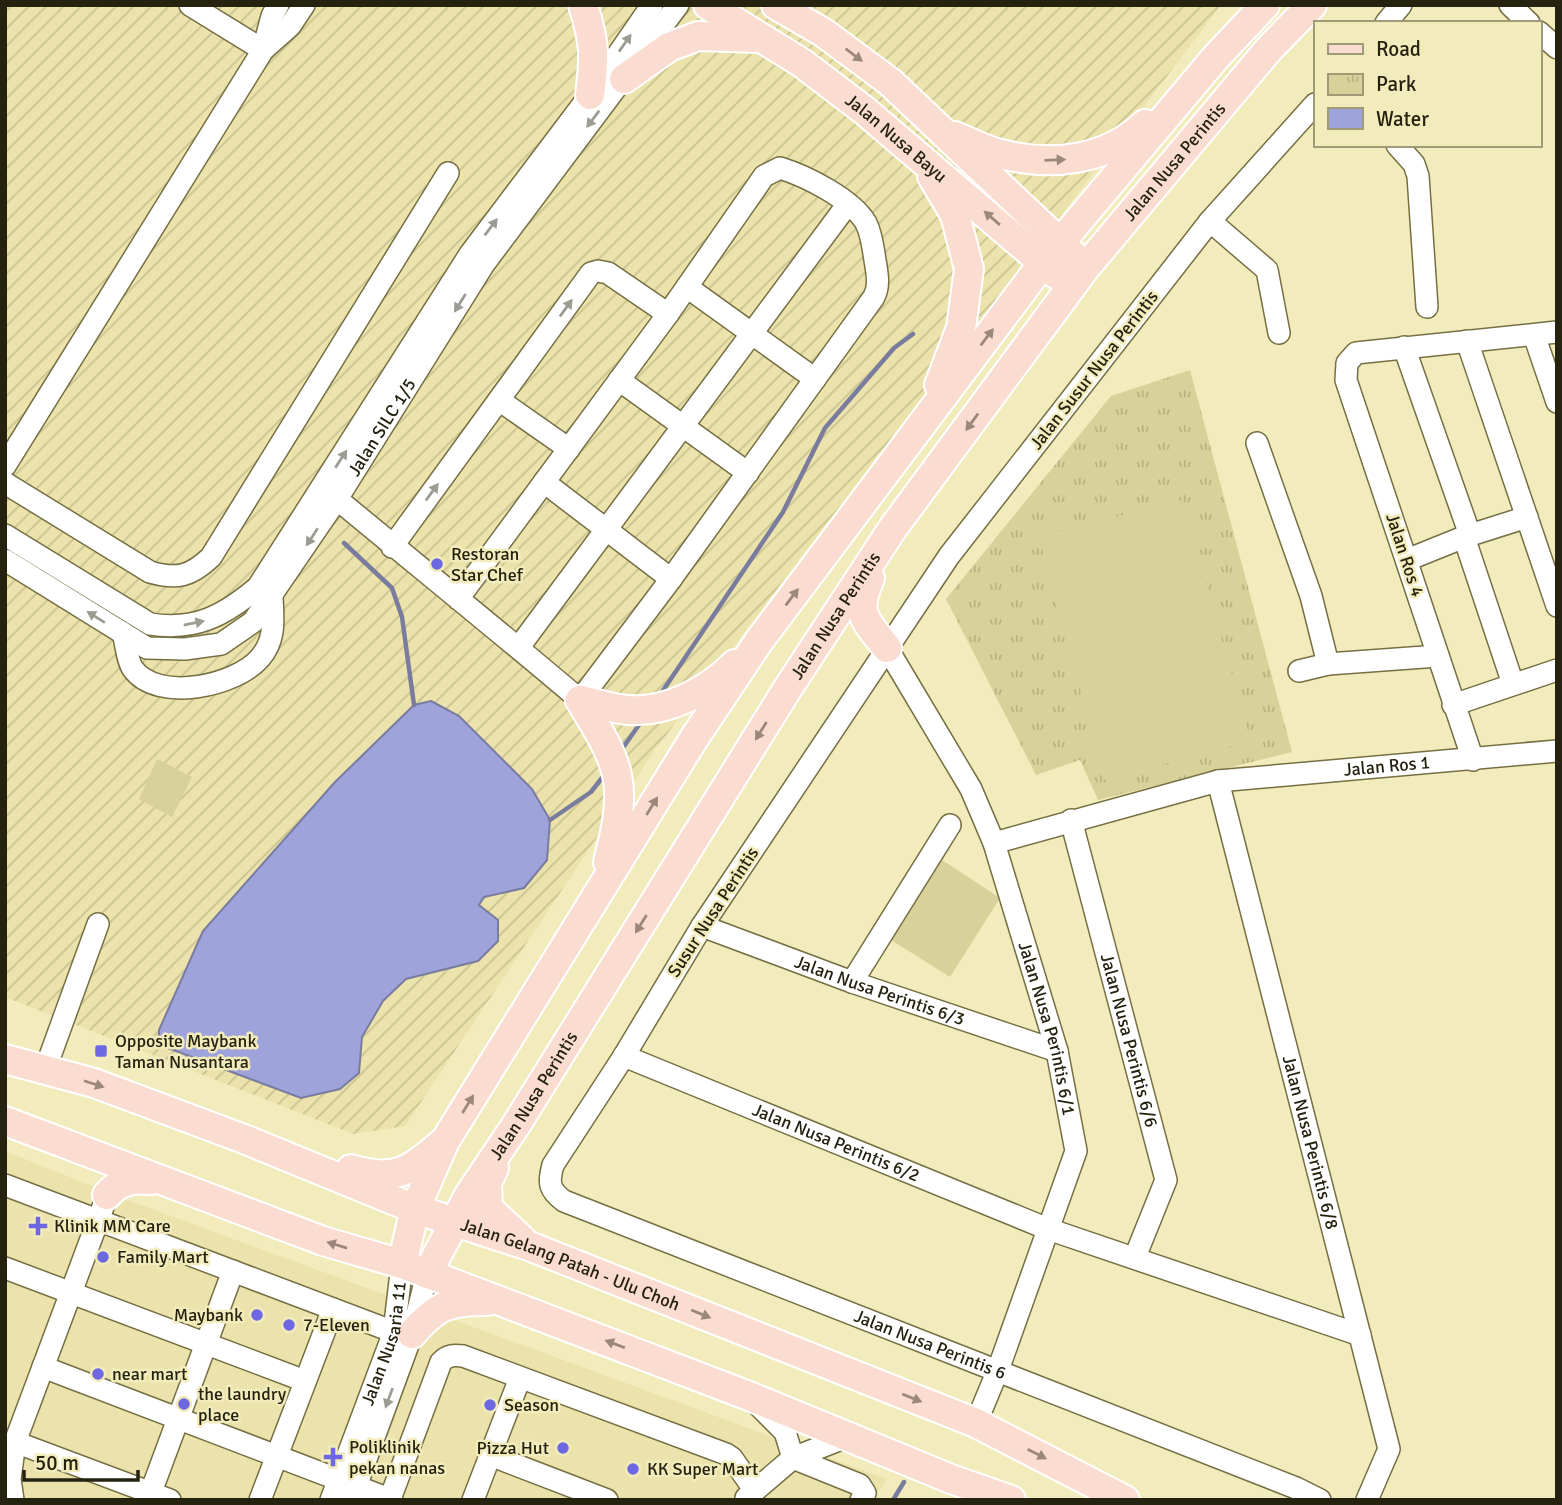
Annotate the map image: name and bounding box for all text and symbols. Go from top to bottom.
legend [1314,21,1541,147]
one-way arrow [619,33,632,53]
text: Road [1376,36,1421,62]
one-way arrow [845,48,863,62]
text: Park [1376,71,1417,97]
street label: Jalan Nusa Bayu [841,89,952,187]
street label: Jalan Nusa Perintis [1118,98,1230,225]
text: Water [1376,106,1429,132]
one-way arrow [586,110,600,128]
one-way arrow [1044,154,1066,166]
one-way arrow [983,211,1000,226]
one-way arrow [483,218,498,236]
street label: Jalan Susur Nusa Perintis [1025,286,1163,454]
one-way arrow [453,294,466,313]
one-way arrow [559,298,573,317]
one-way arrow [980,328,995,346]
street label: Jalan SILC 1/5 [343,374,421,480]
one-way arrow [965,413,979,431]
one-way arrow [334,449,347,468]
one-way arrow [425,482,439,501]
street label: Jalan Ros 4 [1381,510,1429,600]
one-way arrow [305,528,319,546]
place label: Restoran Star Chef [451,543,524,586]
street label: Jalan Nusa Perintis [786,548,885,683]
marker: Restoran Star Chef [429,556,445,572]
one-way arrow [784,588,798,606]
one-way arrow [87,610,106,623]
one-way arrow [183,618,205,629]
one-way arrow [755,722,768,741]
street label: Jalan Ros 1 [1343,751,1431,781]
one-way arrow [646,797,658,816]
street label: Susur Nusa Perintis [663,843,763,981]
one-way arrow [634,915,647,934]
street label: Jalan Nusa Perintis 6/1 [1014,939,1080,1117]
street label: Jalan Nusa Perintis 6/3 [791,951,968,1030]
street label: Jalan Nusa Perintis 6/6 [1096,951,1163,1130]
street label: Jalan Nusa Perintis [485,1027,583,1164]
place label: Opposite Maybank Taman Nusantara [115,1030,256,1073]
marker: Opposite Maybank Taman Nusantara [93,1043,109,1059]
street label: Jalan Nusa Perintis 6/8 [1278,1053,1343,1232]
one-way arrow [84,1079,105,1090]
one-way arrow [461,1094,474,1114]
street label: Jalan Nusa Perintis 6/2 [749,1099,923,1186]
street label: Jalan Gelang Patah - Ulu Choh [458,1214,683,1316]
place label: Klinik MM Care [54,1215,171,1237]
marker: Klinik MM Care [28,1216,48,1236]
one-way arrow [326,1239,347,1249]
place label: Family Mart [117,1246,209,1268]
marker: Family Mart [95,1249,111,1265]
street label: Jalan Nusaria 11 [356,1280,411,1409]
place label: Maybank [174,1304,243,1326]
street label: Jalan Nusa Perintis 6 [851,1305,1009,1384]
marker: Maybank [249,1307,265,1323]
one-way arrow [690,1308,711,1319]
place label: 7-Eleven [303,1314,370,1336]
marker: 7-Eleven [281,1317,297,1333]
one-way arrow [604,1339,625,1350]
place label: near mart [112,1363,187,1385]
marker: near mart [90,1366,106,1382]
place label: the laundry place [198,1383,287,1426]
one-way arrow [383,1388,394,1409]
one-way arrow [902,1392,923,1403]
place label: Season [504,1394,559,1416]
marker: the laundry place [176,1396,192,1412]
marker: Season [482,1397,498,1413]
place label: Poliklinik pekan nanas [349,1436,445,1479]
place label: Pizza Hut [476,1437,549,1459]
scale bar [24,1438,138,1482]
marker: Pizza Hut [555,1440,571,1456]
marker: Poliklinik pekan nanas [323,1447,343,1467]
one-way arrow [1027,1448,1047,1459]
text: 50 m [35,1450,79,1476]
place label: KK Super Mart [647,1458,758,1480]
marker: KK Super Mart [625,1461,641,1477]

